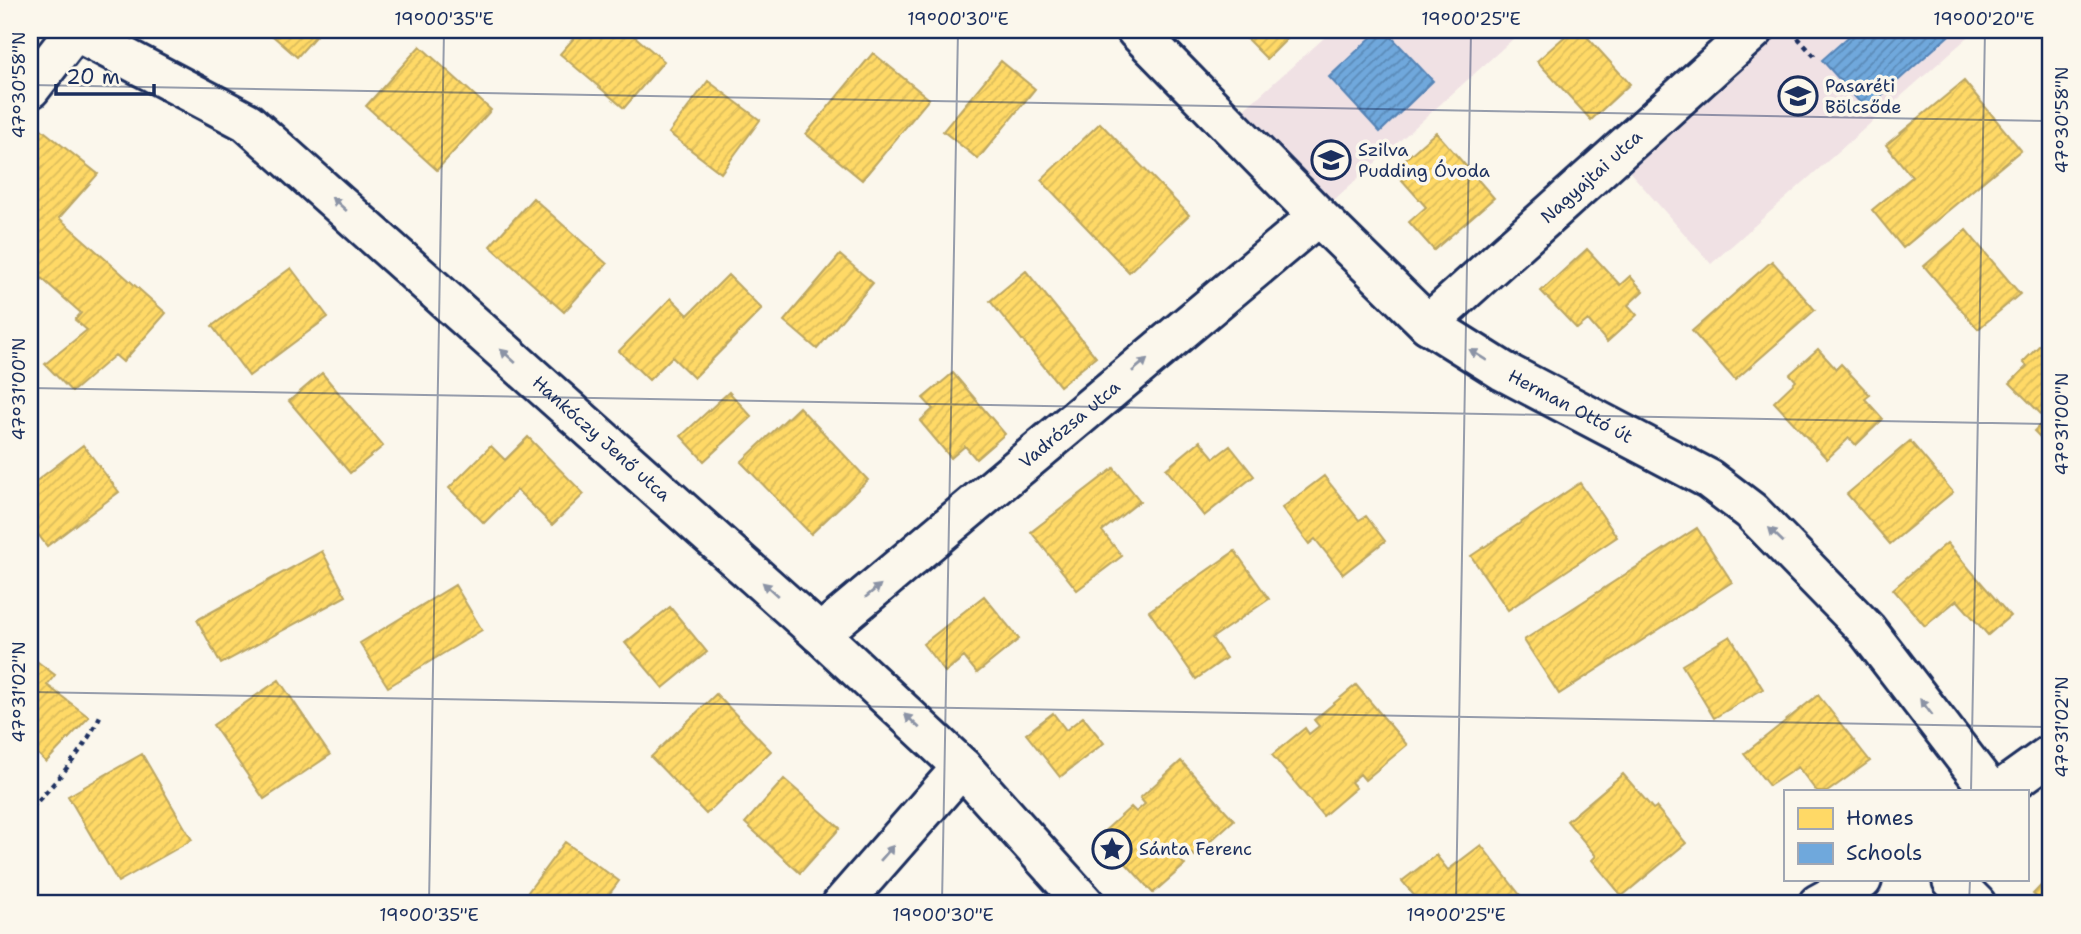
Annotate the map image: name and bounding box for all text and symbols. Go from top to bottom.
text: 19°00'35"E [394,7,494,31]
text: 19°00'30"E [907,7,1009,31]
text: 19°00'25"E [1421,7,1521,31]
text: 19°00'20"E [1933,7,2035,31]
text: 47°30'58"N [7,32,31,138]
scale bar [56,52,154,96]
text: 20 m [66,63,120,91]
text: 47°30'58"N [2050,67,2074,173]
place label: Pasaréti Bölcsőde [1825,74,1902,119]
school or university icon: Pasaréti Bölcsőde [1777,75,1819,117]
street label: Nagyajtai utca [1536,125,1647,229]
place label: Szilva Pudding Óvoda [1358,138,1490,183]
school or university icon: Szilva Pudding Óvoda [1310,139,1352,181]
one-way arrow [331,197,348,213]
text: 47°31'00"N [7,338,31,440]
one-way arrow [500,349,517,364]
one-way arrow [1469,349,1488,362]
one-way arrow [1132,358,1149,373]
street label: Herman Ottó út [1504,364,1637,449]
street label: Hankóczy Jenő utca [527,371,676,507]
text: 47°31'00"N [2050,373,2074,475]
street label: Vadrózsa utca [1014,375,1125,474]
one-way arrow [1768,527,1785,544]
one-way arrow [761,582,778,597]
one-way arrow [863,583,881,598]
text: 47°31'02"N [7,641,31,743]
text: 47°31'02"N [2050,676,2074,778]
one-way arrow [1918,698,1933,716]
one-way arrow [904,712,921,729]
legend [1784,790,2028,881]
text: Homes [1846,804,1914,832]
place icon: Sánta Ferenc [1091,828,1133,870]
place label: Sánta Ferenc [1139,837,1252,861]
text: Schools [1846,839,1922,867]
one-way arrow [879,844,895,862]
text: 19°00'35"E [379,903,479,927]
text: 19°00'30"E [892,903,994,927]
text: 19°00'25"E [1406,903,1506,927]

